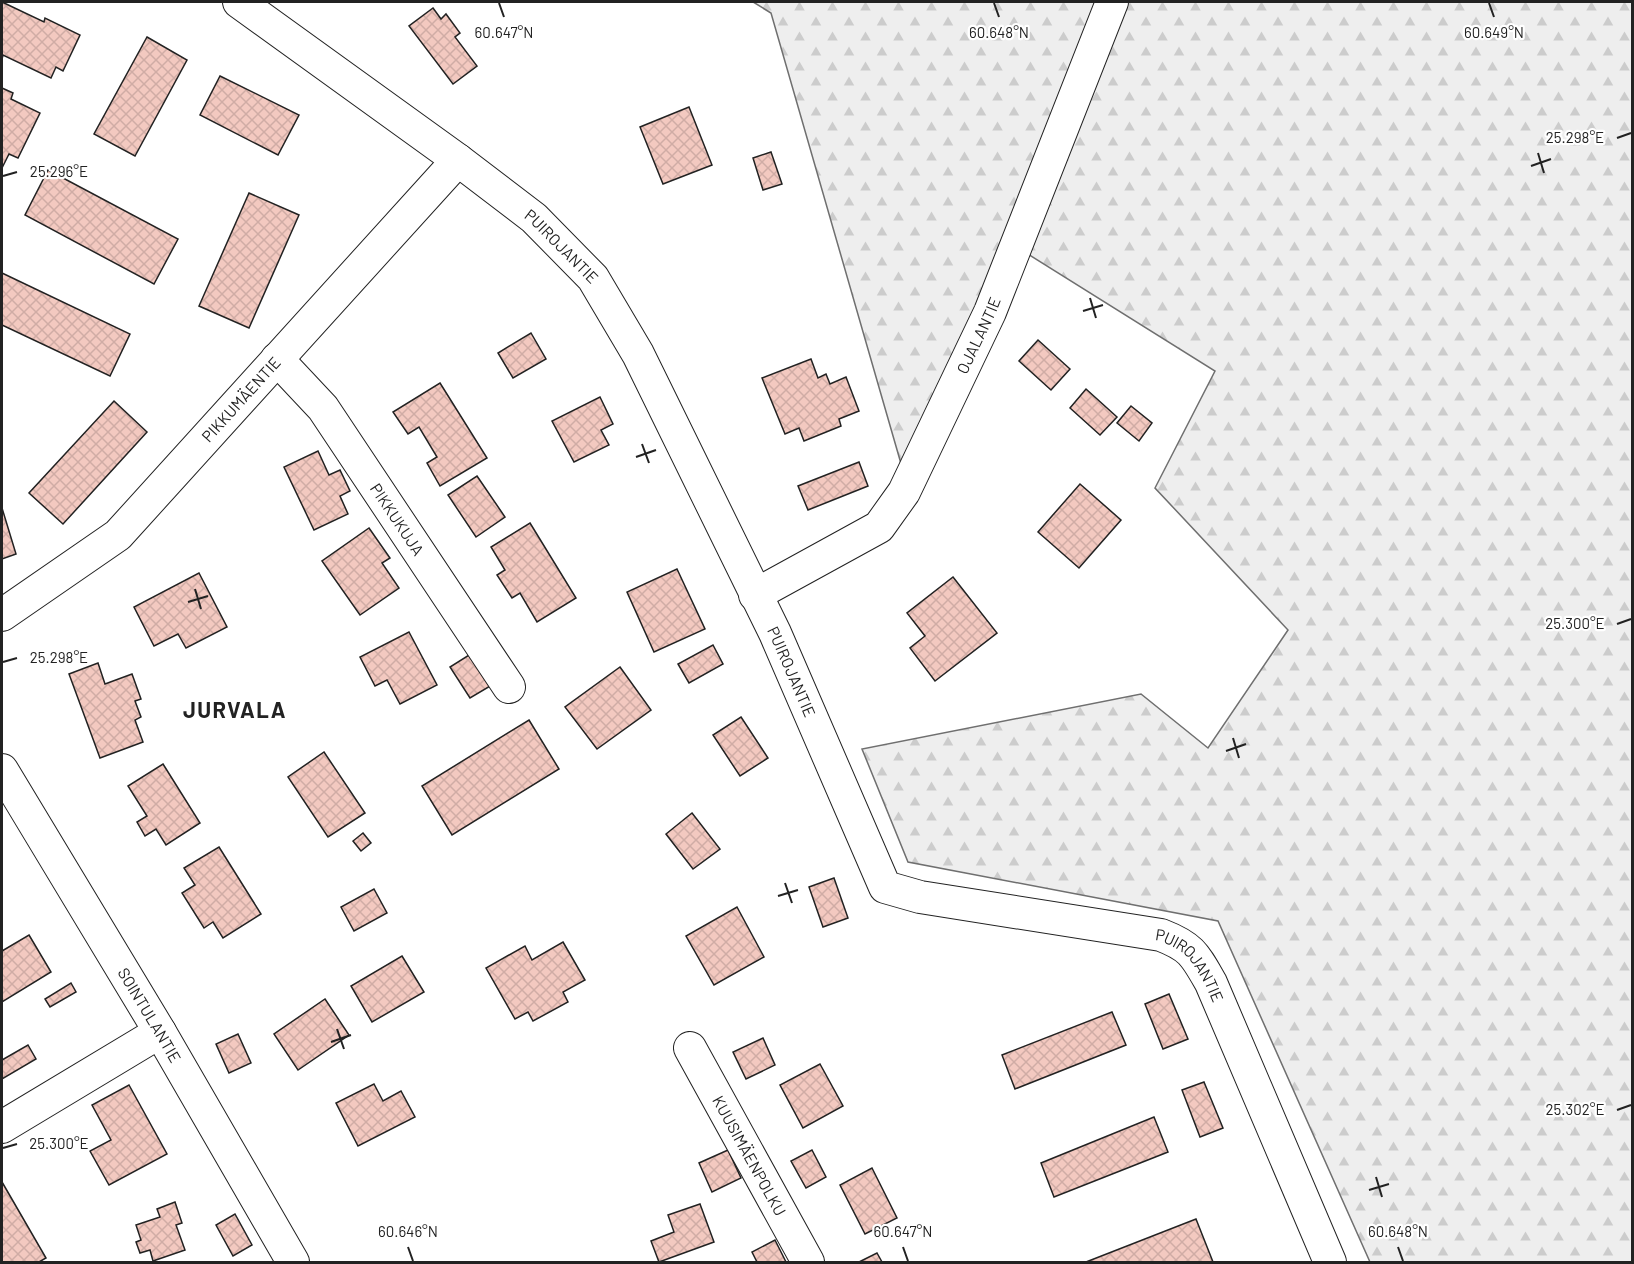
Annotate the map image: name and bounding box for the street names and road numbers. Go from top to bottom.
street label: PUIROJANTIE [521,205,603,287]
street label: OJALANTIE [952,294,1004,376]
street label: PIKKUMÄENTIE [197,353,284,445]
street label: PIKKUKUJA [367,479,429,559]
street label: PUIROJANTIE [764,623,820,720]
street label: PUIROJANTIE [1154,924,1228,1005]
street label: SOINTULANTIE [114,964,185,1066]
street label: KUUSIMÄENPOLKU [709,1092,791,1219]

